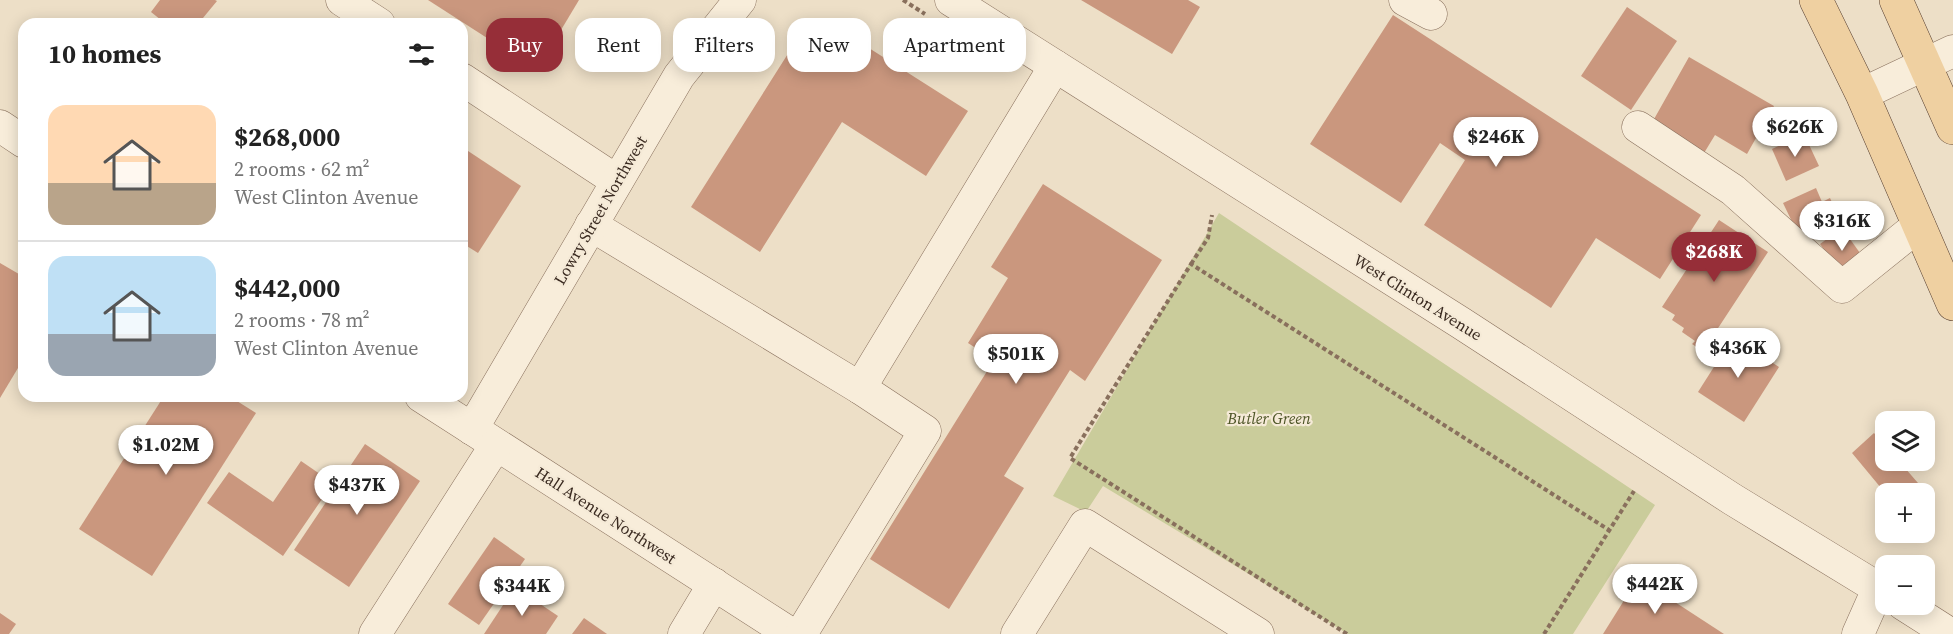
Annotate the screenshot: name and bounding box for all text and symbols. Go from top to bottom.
chip: Buy [486,18,563,72]
chip: Rent [575,18,661,72]
chip: Filters [673,18,775,72]
chip: New [787,18,871,72]
chip: Apartment [883,18,1026,72]
text: 10 homes [48,36,161,72]
icon: filters [405,38,438,71]
pin: $626K [1753,107,1837,158]
text: $626K [1766,112,1824,140]
pin: $246K [1454,117,1538,168]
text: $268,000 [234,119,340,155]
text: $246K [1467,122,1525,150]
icon: home [96,129,168,201]
street label: Lowry Street Northwest [548,131,652,288]
text: 2 rooms · 62 m² [234,155,370,183]
text: West Clinton Avenue [234,183,418,211]
pin: $316K [1800,201,1884,252]
text: $316K [1813,206,1871,234]
pin: $268K [1672,232,1756,283]
text: $268K [1685,237,1743,265]
street label: West Clinton Avenue [1350,249,1486,345]
text: $442,000 [234,270,340,306]
icon: home [96,280,168,352]
text: 2 rooms · 78 m² [234,306,370,334]
pin: $436K [1696,328,1780,379]
text: $436K [1709,333,1767,361]
text: West Clinton Avenue [234,334,418,362]
pin: $501K [974,334,1058,385]
text: $501K [987,339,1045,367]
park label: Butler Green [1226,407,1311,429]
map controls [1875,411,1935,615]
button: layers [1875,411,1935,471]
pin: $1.02M [117,425,215,476]
text: $1.02M [132,430,200,458]
street label: Hall Avenue Northwest [531,461,681,569]
pin: $437K [315,465,399,516]
text: $437K [328,470,386,498]
button: + [1875,483,1935,543]
button: − [1875,555,1935,615]
pin: $442K [1613,564,1697,615]
pin: $344K [480,566,564,617]
text: $442K [1626,569,1684,597]
text: $344K [493,571,551,599]

